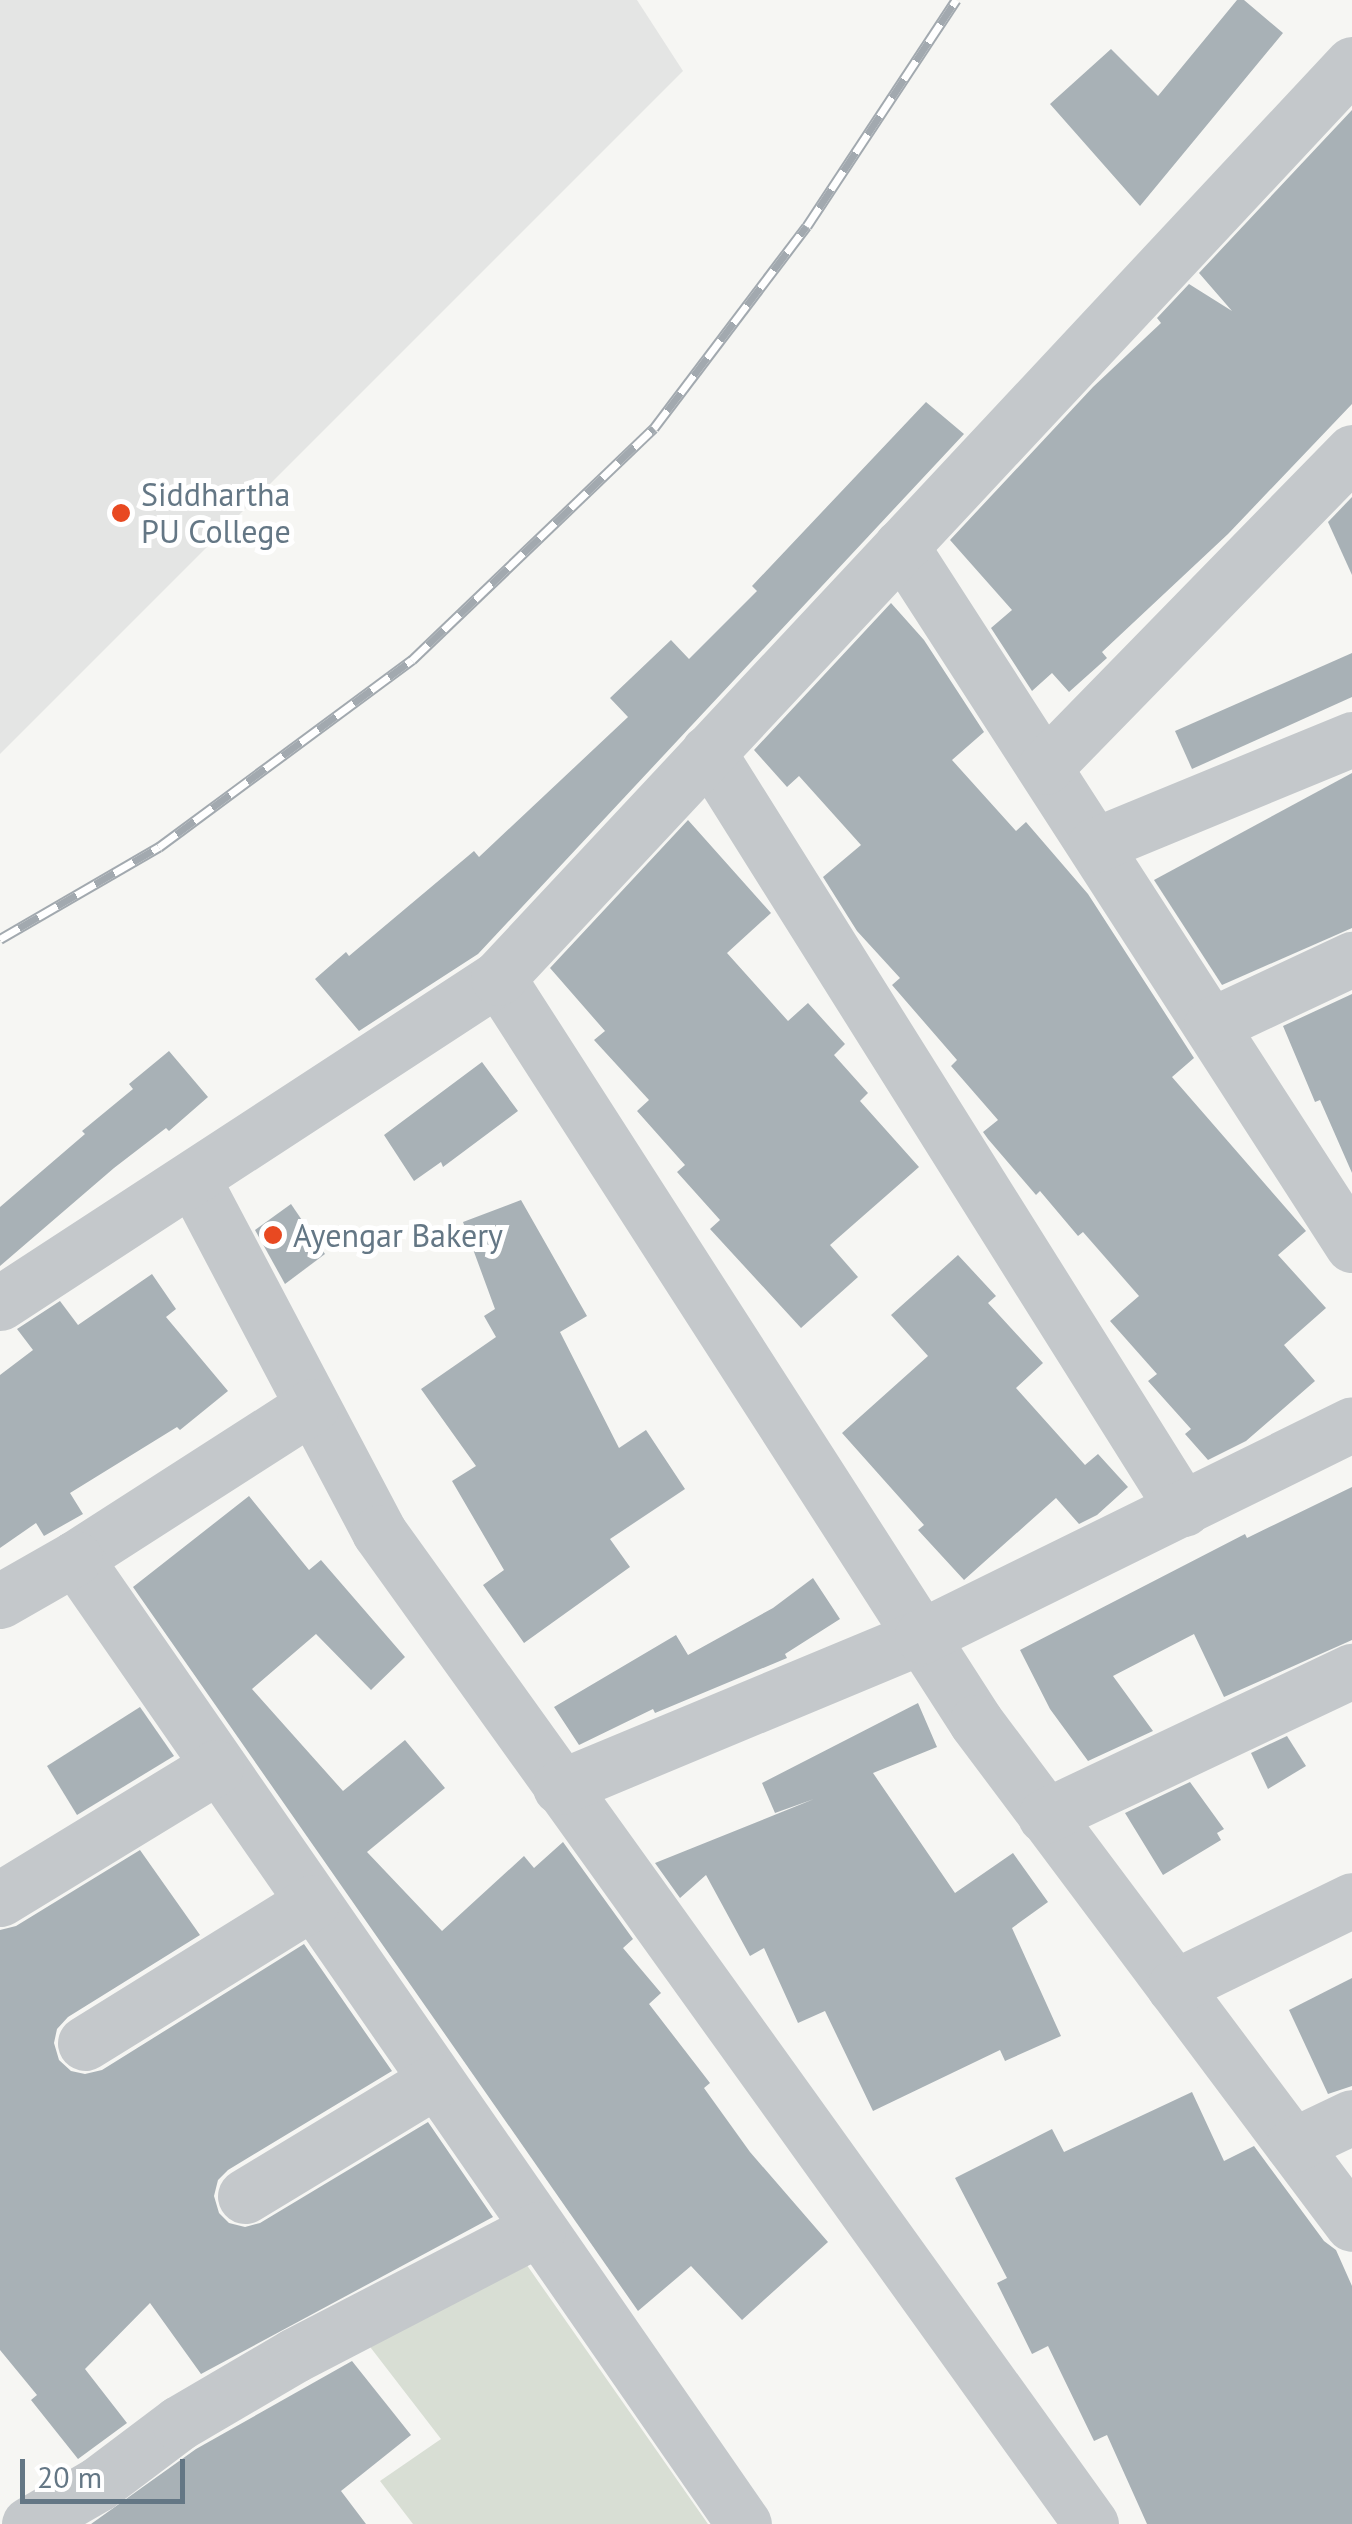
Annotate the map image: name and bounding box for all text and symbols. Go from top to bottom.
place label: Siddhartha PU College [141,476,291,551]
marker: Siddhartha PU College [110,502,132,524]
place label: Ayengar Bakery [293,1216,503,1254]
marker: Ayengar Bakery [262,1224,284,1246]
scale bar [25,2439,190,2501]
text: 20 m [37,2457,102,2496]

